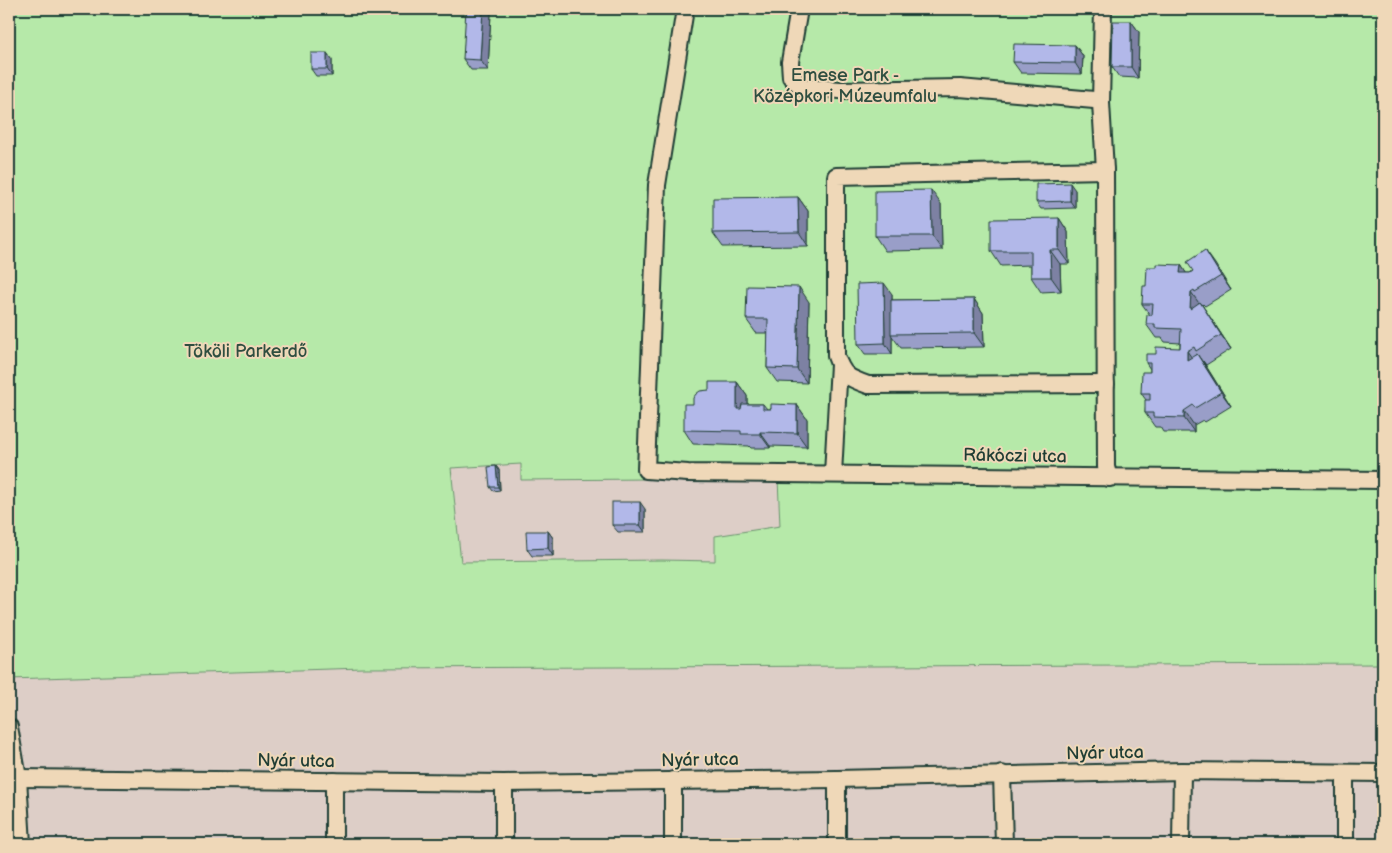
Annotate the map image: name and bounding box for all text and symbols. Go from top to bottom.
park label: Emese Park - Középkori Múzeumfalu [753,65,937,107]
park label: Tököli Parkerdő [184,341,308,362]
street label: Rákóczi utca [963,445,1067,467]
street label: Nyár utca [1066,742,1144,764]
street label: Nyár utca [661,749,739,771]
street label: Nyár utca [257,750,335,772]

